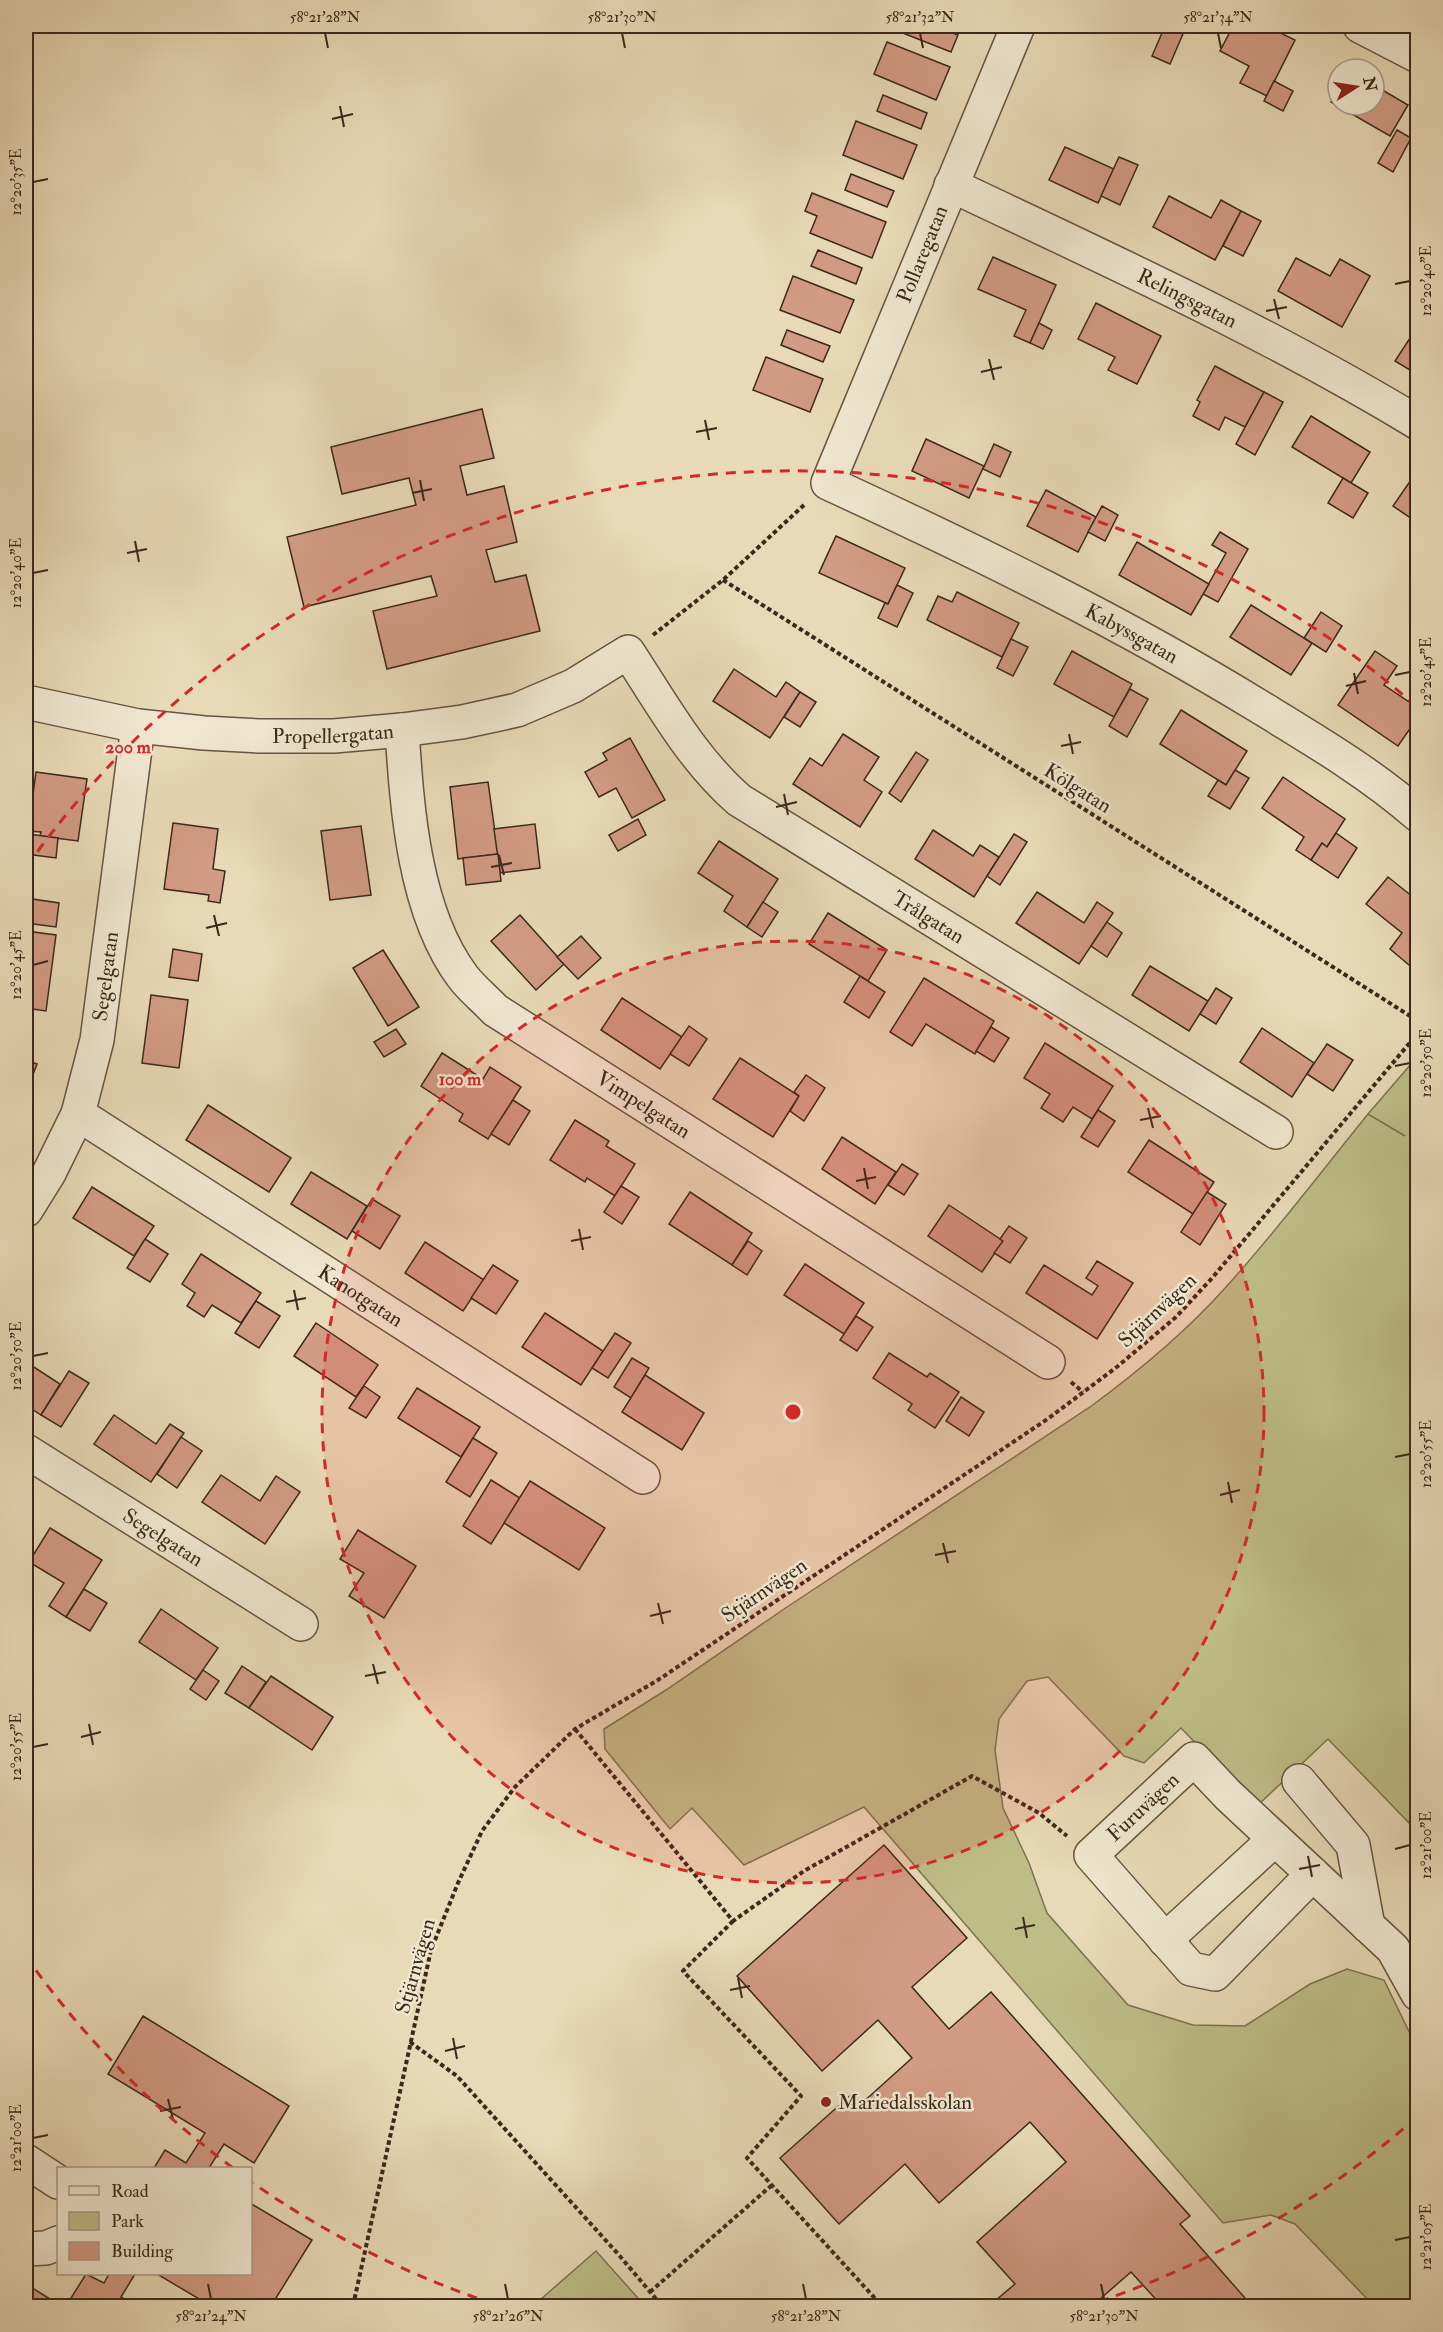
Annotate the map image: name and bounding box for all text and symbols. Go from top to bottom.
text: 58°21'28"N [290,8,361,27]
text: 58°21'30"N [587,8,657,27]
text: 58°21'32"N [885,8,955,27]
text: 58°21'34"N [1183,8,1253,27]
north arrow [1326,57,1386,117]
text: N [1358,74,1381,94]
text: 12°20'35"E [7,148,26,216]
street label: Pollaregatan [891,201,954,307]
text: 12°20'40"E [1417,246,1436,316]
street label: Relingsgatan [1133,262,1242,335]
text: 12°20'40"E [7,538,26,608]
street label: Kabyssgatan [1080,598,1183,670]
text: 12°20'45"E [1417,637,1436,707]
street label: Propellergatan [272,718,395,750]
text: 200 m [105,736,152,759]
street label: Kölgatan [1039,757,1117,820]
street label: Trålgatan [887,885,970,950]
text: 12°20'45"E [7,930,26,1000]
street label: Segelgatan [87,930,125,1023]
text: 12°20'50"E [1417,1028,1436,1097]
street label: Vimpelgatan [591,1065,696,1145]
text: 100 m [439,1068,482,1091]
street label: Kanotgatan [313,1259,408,1334]
street label: Stjärnvägen [1112,1267,1202,1354]
text: 12°20'50"E [7,1321,26,1390]
centre of rings [783,1402,803,1422]
text: 12°20'55"E [1417,1420,1436,1488]
street label: Segelgatan [117,1502,208,1573]
street label: Stjärnvägen [716,1552,813,1629]
text: 12°20'55"E [7,1713,26,1781]
street label: Furuvägen [1101,1766,1185,1848]
text: 12°21'00"E [1417,1811,1436,1879]
street label: Stjärnvägen [389,1915,442,2017]
place label: Mariedalsskolan [838,2089,972,2116]
marker: Mariedalsskolan [819,2095,833,2109]
text: 12°21'00"E [7,2104,26,2172]
legend [57,2167,252,2275]
text: Road [111,2180,149,2203]
text: 12°21'05"E [1417,2203,1436,2270]
text: Park [111,2210,144,2233]
text: Building [111,2240,174,2263]
text: 58°21'24"N [175,2307,247,2326]
text: 58°21'26"N [473,2307,544,2326]
text: 58°21'28"N [771,2307,842,2326]
text: 58°21'30"N [1069,2307,1139,2326]

